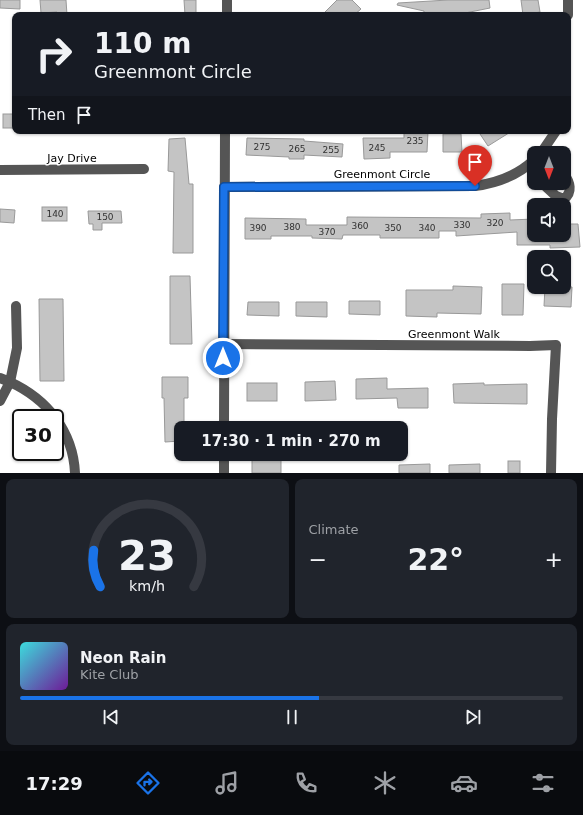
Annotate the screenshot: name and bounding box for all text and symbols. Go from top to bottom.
text: 110 m [94,27,191,60]
icon: right [28,28,80,80]
text: Greenmont Circle [94,61,252,82]
icon: arrive [73,104,95,126]
text: Then [28,106,65,124]
house number: 235 [406,136,424,146]
house number: 275 [253,142,271,152]
house number: 245 [368,143,386,153]
house number: 265 [288,144,306,154]
house number: 255 [322,145,340,155]
pin [458,145,492,186]
north arrow [527,146,571,190]
map controls [527,146,571,294]
icon: arrive [464,151,486,173]
street label: Jay Drive [46,152,97,165]
street label: Greenmont Circle [334,168,430,181]
button: sound [527,198,571,242]
house number: 140 [46,209,64,219]
house number: 150 [96,212,114,222]
house number: 320 [486,218,504,228]
house number: 330 [453,220,471,230]
house number: 360 [351,221,369,231]
house number: 380 [283,222,301,232]
house number: 390 [249,223,267,233]
house number: 350 [384,223,402,233]
house number: 340 [418,223,436,233]
house number: 370 [318,227,336,237]
button: search [527,250,571,294]
street label: Greenmont Walk [408,328,501,341]
position arrow [202,337,244,379]
speed limit sign: 30 [12,409,64,461]
text: 17:30 · 1 min · 270 m [201,432,381,450]
text: Climate [309,522,359,537]
text: 23 [118,530,176,579]
text: 22° [407,542,464,577]
text: − [309,547,327,572]
text: + [545,547,563,572]
text: km/h [129,577,165,593]
text: Neon Rain [80,649,166,667]
text: Kite Club [80,667,139,682]
icon: previous [100,706,122,728]
icon: pause [281,706,303,728]
icon: next [462,706,484,728]
icon: directions [134,769,162,797]
icon: music [213,769,241,797]
icon: phone [292,769,320,797]
icon: climate [371,769,399,797]
icon: car [450,769,478,797]
icon: filters [529,769,557,797]
text: 17:29 [26,773,83,794]

